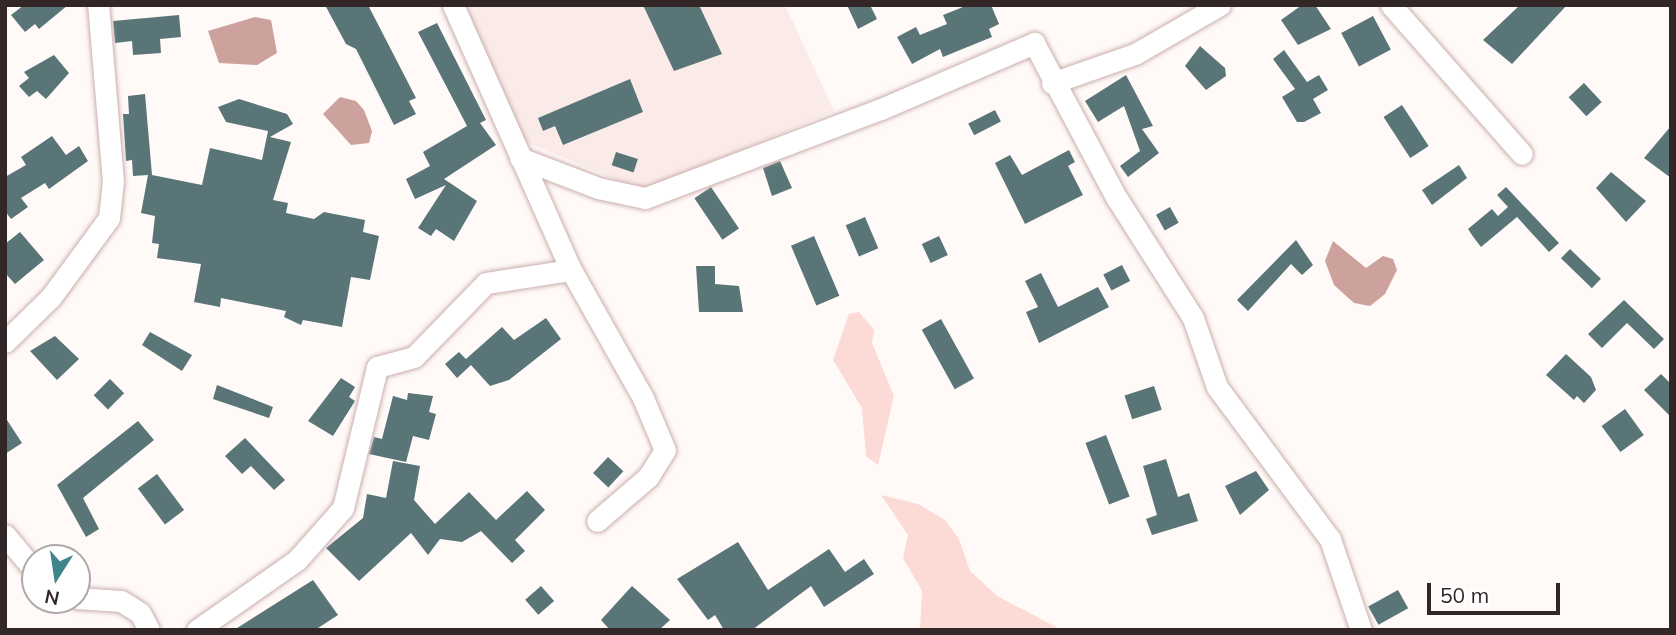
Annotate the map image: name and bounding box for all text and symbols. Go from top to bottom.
north arrow [21,544,91,614]
scale bar [1431,568,1564,612]
text: 50 m [1440,582,1489,608]
text: N [43,584,62,611]

